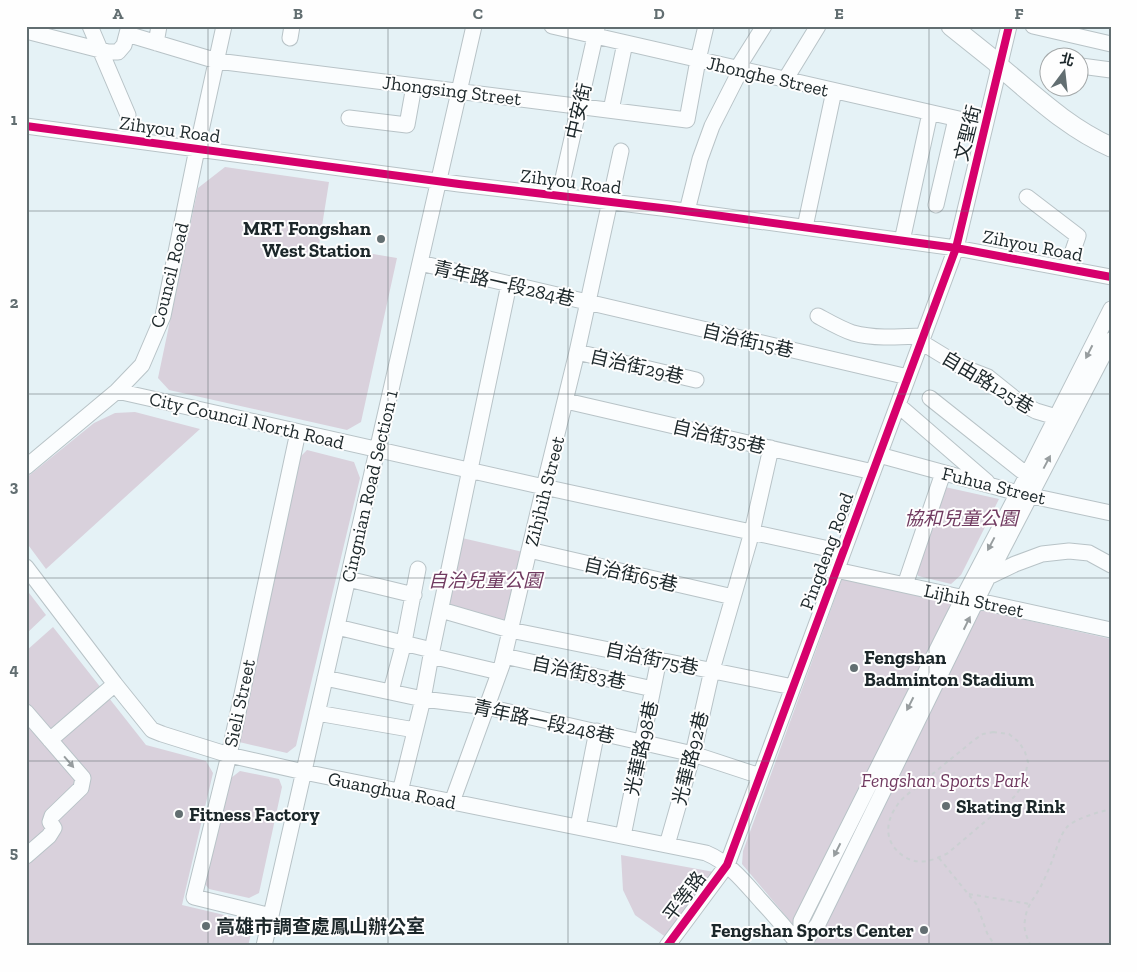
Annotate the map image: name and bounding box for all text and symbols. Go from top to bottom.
text: A [113,4,124,23]
text: B [293,4,303,23]
text: C [473,4,483,23]
text: D [653,4,665,23]
text: E [834,4,844,23]
text: F [1014,4,1024,23]
north arrow [1040,48,1090,98]
text: 北 [1058,50,1076,70]
street label: Jhonghe Street [705,51,831,102]
street label: Jhongsing Street [381,71,523,110]
street label: 中安街 [561,81,596,141]
street label: 文聖街 [949,103,986,164]
text: 1 [11,110,18,129]
street label: Zihyou Road [118,111,222,148]
street label: Zihyou Road [519,164,623,199]
place label: MRT Fongshan West Station [243,217,372,262]
street label: Council Road [145,219,194,330]
street label: Zihyou Road [981,225,1085,267]
marker: MRT Fongshan West Station [375,233,387,245]
street label: 青年路一段284巷 [431,256,577,311]
text: 2 [10,293,19,312]
street label: 自治街15巷 [700,319,796,362]
street label: 自治街29巷 [588,344,686,388]
one-way arrow [1085,345,1093,359]
street label: 自由路125巷 [938,346,1038,419]
street label: City Council North Road [147,387,347,454]
street label: Cingnian Road Section 1 [336,387,403,585]
street label: 自治街35巷 [670,415,768,458]
street label: Zihjhih Street [520,434,569,548]
one-way arrow [1043,454,1051,469]
street label: Fuhua Street [940,461,1048,509]
text: 3 [10,477,19,496]
street label: Pingdeng Road [795,489,859,613]
park label: 協和兒童公園 [904,507,1021,530]
one-way arrow [987,537,995,551]
street label: 自治街65巷 [582,553,680,596]
park label: 自治兒童公園 [428,569,545,592]
street label: Lijhih Street [922,579,1026,622]
one-way arrow [963,615,971,630]
street label: 自治街75巷 [603,637,701,680]
place label: Fengshan Badminton Stadium [864,646,1035,691]
street label: 自治街83巷 [530,651,628,694]
street label: Sieli Street [219,657,260,749]
text: 4 [9,660,19,679]
marker: Fengshan Badminton Stadium [848,662,860,674]
street label: 青年路一段248巷 [471,695,617,748]
one-way arrow [906,697,914,711]
street label: 光華路98巷 [620,699,663,798]
street label: 光華路92巷 [668,709,713,807]
one-way arrow [64,755,75,768]
street label: Guanghua Road [326,767,458,814]
park label: Fengshan Sports Park [861,769,1029,792]
place label: Skating Rink [956,795,1066,818]
marker: Skating Rink [940,800,952,812]
place label: Fitness Factory [189,803,320,826]
marker: Fitness Factory [173,808,185,820]
one-way arrow [833,842,841,857]
text: 5 [10,843,18,862]
street label: 平等路 [658,867,711,926]
place label: 高雄市調查處鳳山辦公室 [216,915,425,938]
place label: Fengshan Sports Center [711,919,915,942]
marker: 高雄市調查處鳳山辦公室 [200,920,212,932]
marker: Fengshan Sports Center [918,924,930,936]

